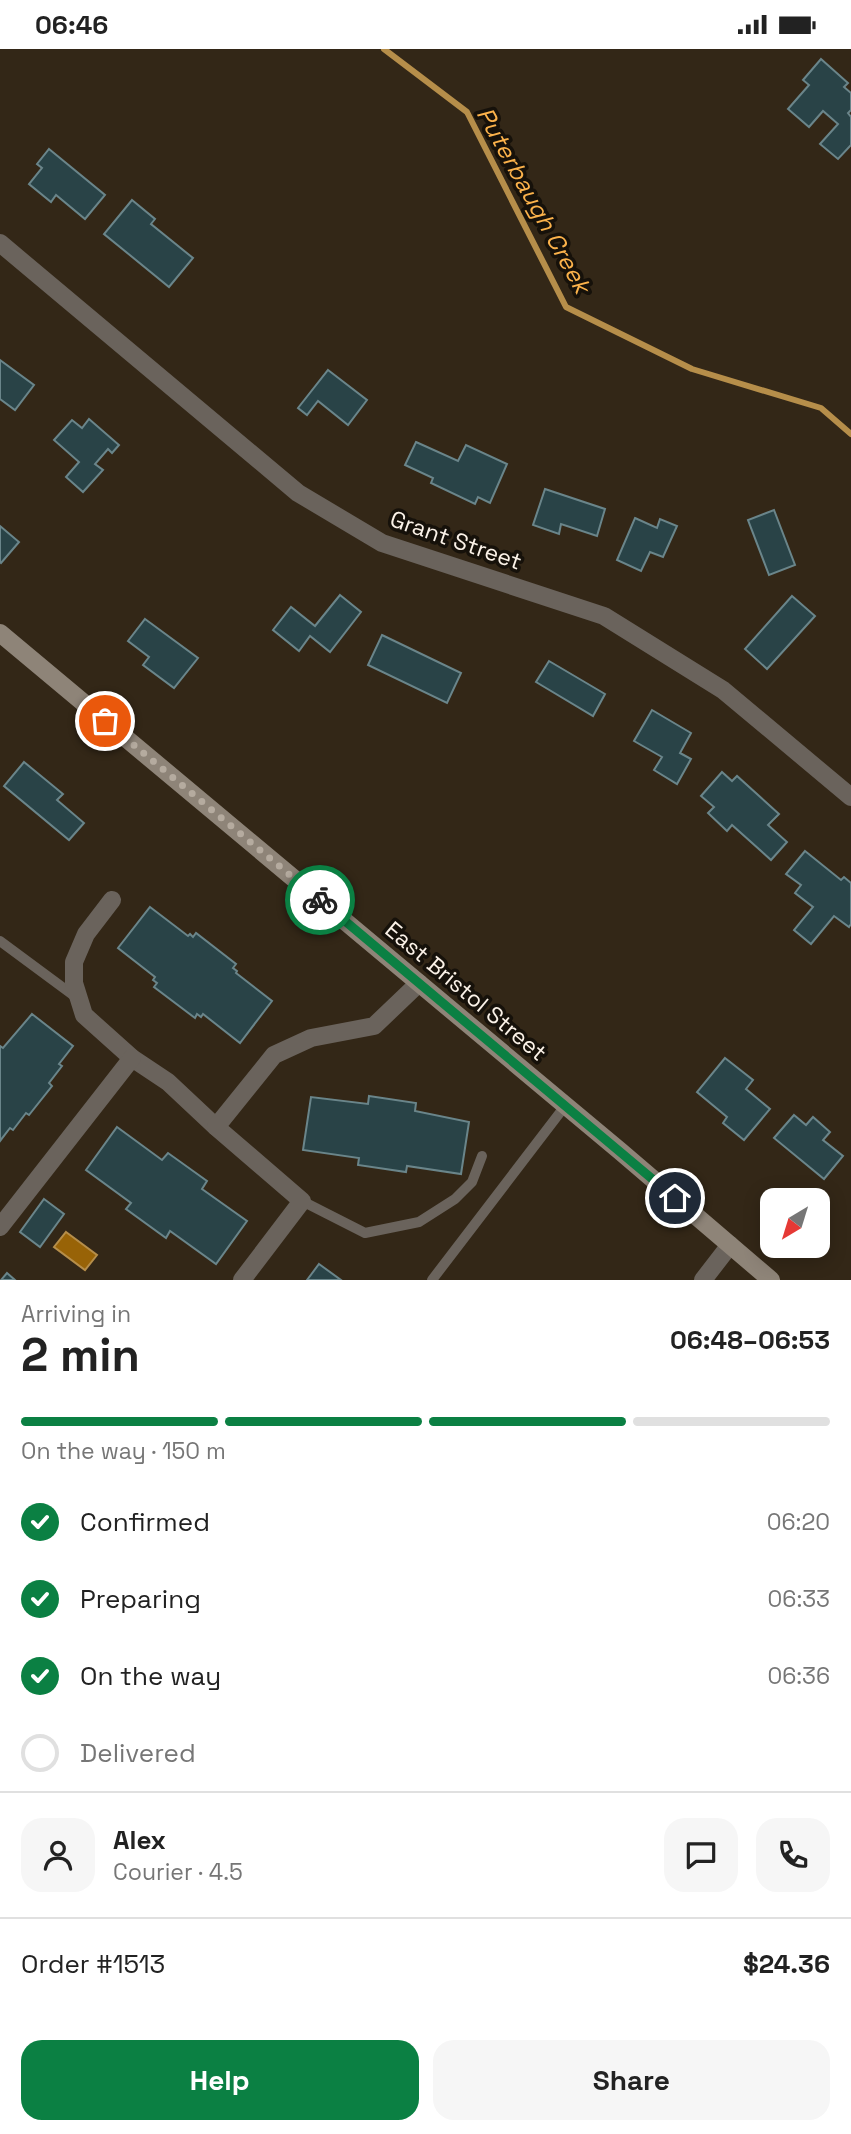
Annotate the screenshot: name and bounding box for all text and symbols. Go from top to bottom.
text: 06:46 [35,8,108,42]
water label: Puterbaugh Creek [470,101,600,301]
street label: Grant Street [386,503,526,577]
pin [75,691,135,751]
icon: bag [86,702,124,740]
courier [285,865,355,935]
icon: bike [301,881,339,919]
street label: East Bristol Street [379,915,553,1067]
pin [645,1168,705,1228]
icon: home [656,1179,694,1217]
north arrow [760,1188,830,1258]
map controls [760,1188,830,1258]
text: Arriving in [21,1299,131,1329]
text: 06:48–06:53 [670,1323,830,1357]
text: 2 min [21,1326,140,1384]
text: On the way · 150 m [21,1436,226,1466]
icon: check [21,1503,59,1541]
text: Confirmed [80,1505,210,1539]
text: 06:20 [767,1507,830,1537]
icon: check [21,1580,59,1618]
text: Preparing [80,1582,201,1616]
text: 06:33 [768,1584,830,1614]
icon: check [21,1657,59,1695]
text: On the way [80,1659,221,1693]
text: 06:36 [767,1661,830,1691]
text: Delivered [80,1736,196,1770]
button: person [21,1818,95,1892]
button: chat [664,1818,738,1892]
button: phone [756,1818,830,1892]
text: Alex [113,1823,166,1857]
text: Courier · 4.5 [113,1857,243,1887]
text: Order #1513 [21,1947,165,1981]
text: $24.36 [743,1947,830,1981]
button: Help [21,2040,419,2120]
button: Share [433,2040,830,2120]

